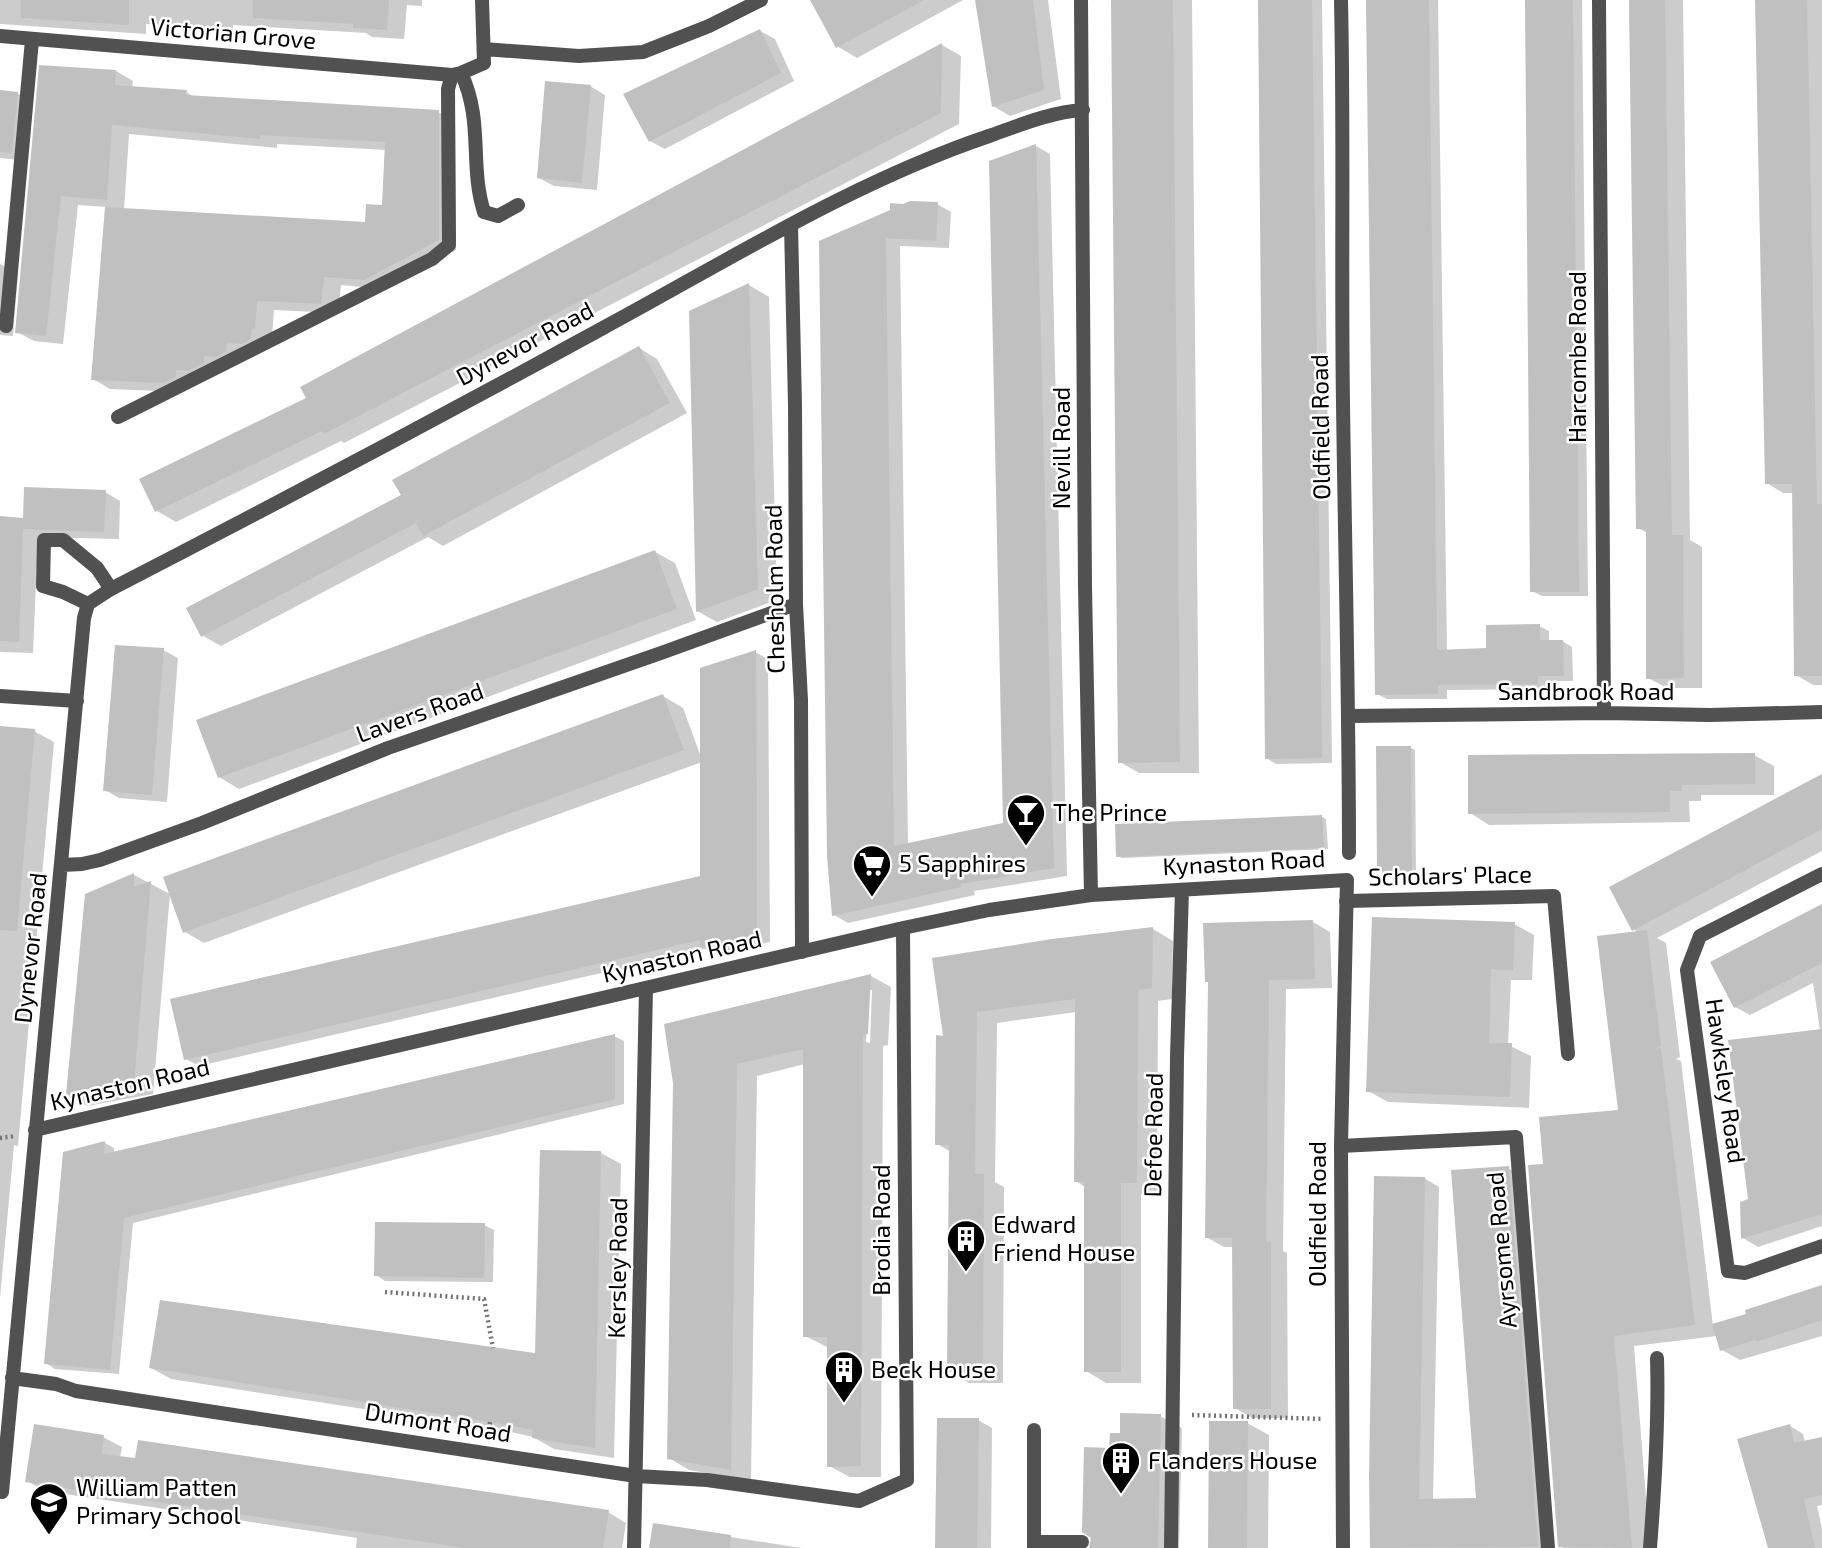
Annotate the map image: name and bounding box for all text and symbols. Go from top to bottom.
street label: Victorian Grove [149,11,317,54]
street label: Harcombe Road [1562,271,1591,443]
street label: Dynevor Road [451,294,598,391]
street label: Oldfield Road [1304,354,1335,500]
street label: Nevill Road [1046,387,1075,509]
street label: Chesholm Road [758,504,789,674]
street label: Lavers Road [352,675,487,748]
street label: Sandbrook Road [1497,676,1675,705]
bar icon: The Prince [1005,792,1047,847]
place label: The Prince [1053,797,1167,826]
supermarket icon: 5 Sapphires [851,843,893,898]
street label: Kynaston Road [1162,843,1326,880]
place label: 5 Sapphires [899,848,1026,877]
street label: Scholars' Place [1368,859,1532,890]
street label: Dynevor Road [7,871,52,1025]
street label: Kynaston Road [599,923,764,988]
street label: Hawksley Road [1701,997,1752,1165]
street label: Kynaston Road [47,1051,212,1116]
street label: Defoe Road [1137,1072,1168,1198]
street label: Oldfield Road [1302,1141,1331,1287]
street label: Brodia Road [866,1164,895,1296]
street label: Ayrsome Road [1479,1171,1522,1330]
street label: Kersley Road [601,1197,632,1339]
place label: Edward Friend House [993,1209,1135,1266]
building icon: Edward Friend House [945,1218,987,1273]
building icon: Beck House [823,1349,865,1404]
place label: Beck House [871,1354,996,1383]
street label: Dumont Road [363,1396,514,1447]
building icon: Flanders House [1100,1440,1142,1495]
place label: Flanders House [1148,1445,1317,1474]
place label: William Patten Primary School [76,1472,241,1529]
school or university icon: William Patten Primary School [28,1481,70,1536]

